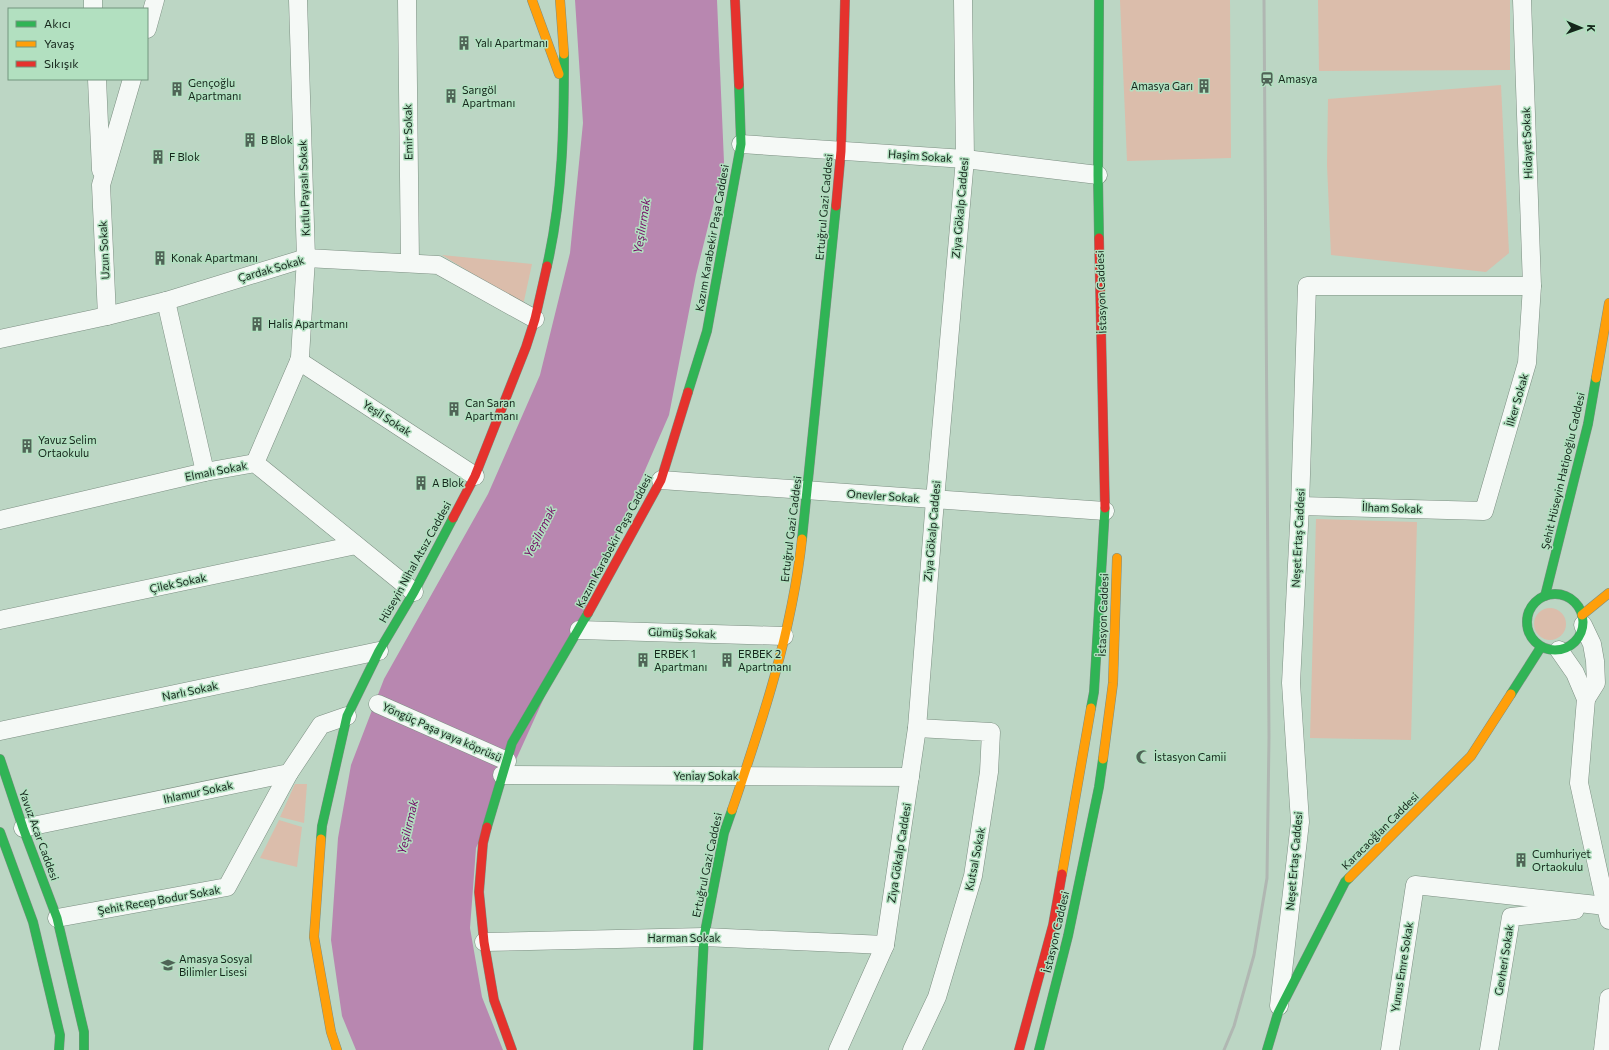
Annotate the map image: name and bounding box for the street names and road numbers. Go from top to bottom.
street label: Emir Sokak [401,104,414,160]
street label: Hidayet Sokak [1519,107,1534,179]
street label: Kutlu Payaslı Sokak [295,140,312,236]
street label: Haşim Sokak [888,147,953,164]
street label: Ertuğrul Gazi Caddesi [812,153,835,261]
street label: Ziya Gökalp Caddesi [949,157,970,259]
street label: Kazım Karabekir Paşa Caddesi [692,163,731,312]
street label: Uzun Sokak [95,220,112,280]
street label: İstasyon Caddesi [1092,250,1108,334]
street label: Çardak Sokak [236,253,306,284]
street label: İlker Sokak [1502,372,1530,428]
street label: Şehit Hüseyin Hatipoğlu Caddesi [1538,391,1587,551]
street label: Yeşil Sokak [361,397,414,438]
street label: Elmalı Sokak [184,458,248,483]
street label: Kazım Karabekir Paşa Caddesi [573,472,654,610]
street label: Ertuğrul Gazi Caddesi [778,475,803,583]
street label: Ziya Gökalp Caddesi [921,480,942,582]
street label: Onevler Sokak [846,486,920,505]
street label: Neşet Ertaş Caddesi [1288,488,1307,588]
street label: Hüseyin Nihal Atsız Caddesi [376,499,453,625]
street label: İlham Sokak [1362,499,1422,515]
street label: Çilek Sokak [148,570,208,595]
street label: İstasyon Caddesi [1094,573,1110,657]
street label: Gümüş Sokak [648,625,716,640]
street label: Narlı Sokak [161,678,219,703]
street label: Yöngüç Paşa yaya köprüsü [380,699,504,764]
street label: Yeniay Sokak [673,769,739,782]
street label: Ihlamur Sokak [162,778,234,805]
street label: Yavuz Acar Caddesi [17,788,62,882]
street label: Karacaoğlan Caddesi [1338,789,1421,872]
street label: Ziya Gökalp Caddesi [884,802,913,904]
street label: Ertuğrul Gazi Caddesi [689,811,724,918]
street label: Neşet Ertaş Caddesi [1283,811,1304,911]
street label: Kutsal Sokak [962,826,987,892]
street label: Şehit Recep Bodur Sokak [97,882,221,917]
street label: İstasyon Caddesi [1039,889,1071,974]
street label: Yunus Emre Sokak [1388,921,1415,1013]
street label: Gevheri Sokak [1491,924,1516,996]
street label: Harman Sokak [648,931,720,944]

